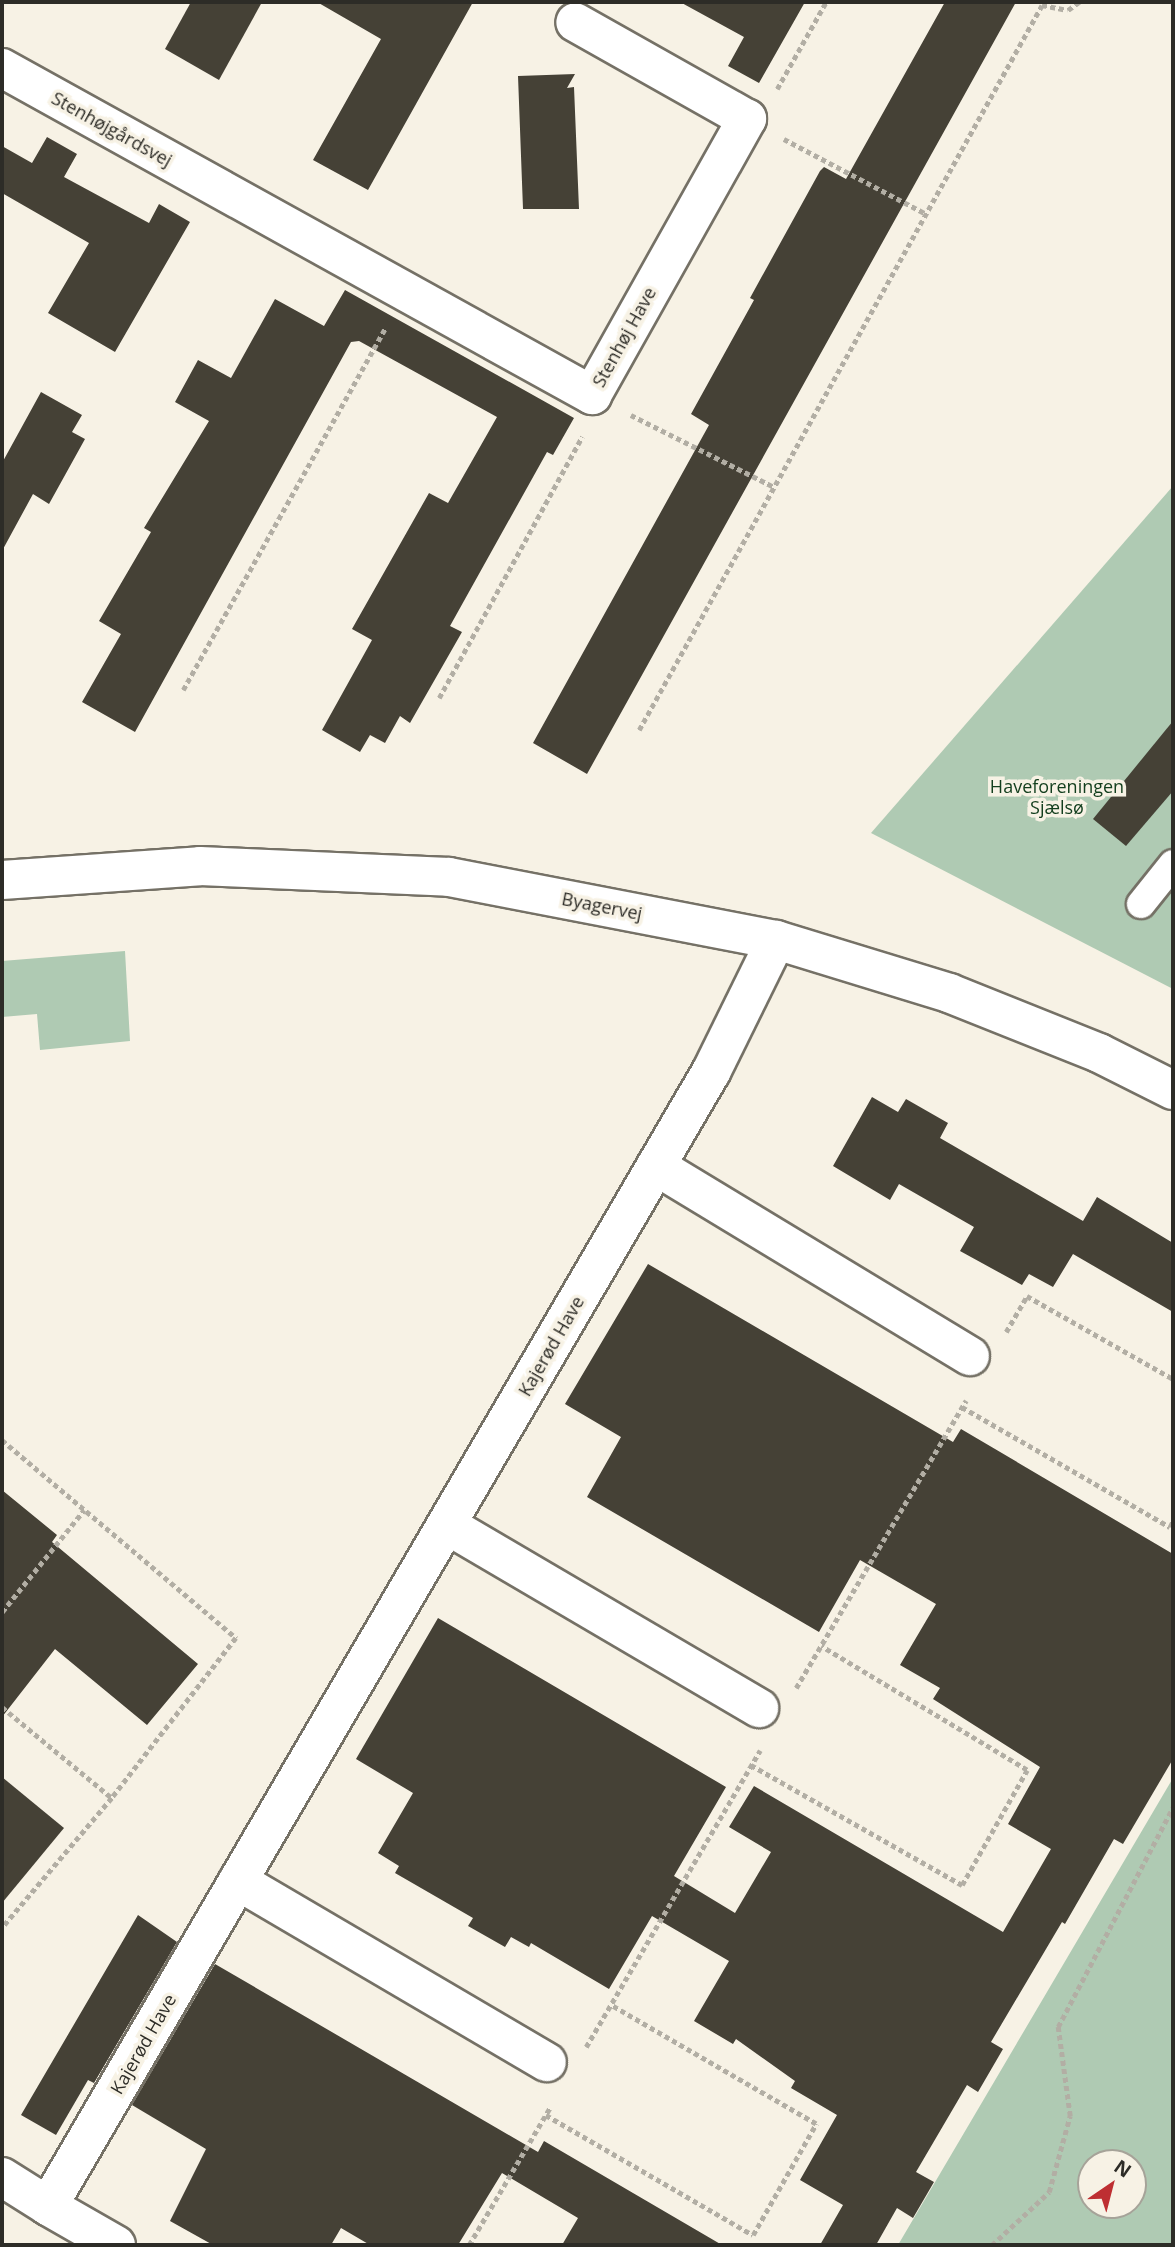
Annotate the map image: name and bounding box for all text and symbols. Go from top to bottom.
street label: Stenhøjgårdsvej [48,87,176,171]
street label: Stenhøj Have [588,283,660,391]
park label: Haveforeningen Sjælsø [990,776,1124,818]
street label: Byagervej [560,888,644,924]
street label: Kajerød Have [514,1292,588,1400]
street label: Kajerød Have [106,1990,180,2098]
north arrow [1077,2149,1147,2219]
text: N [1109,2153,1137,2184]

